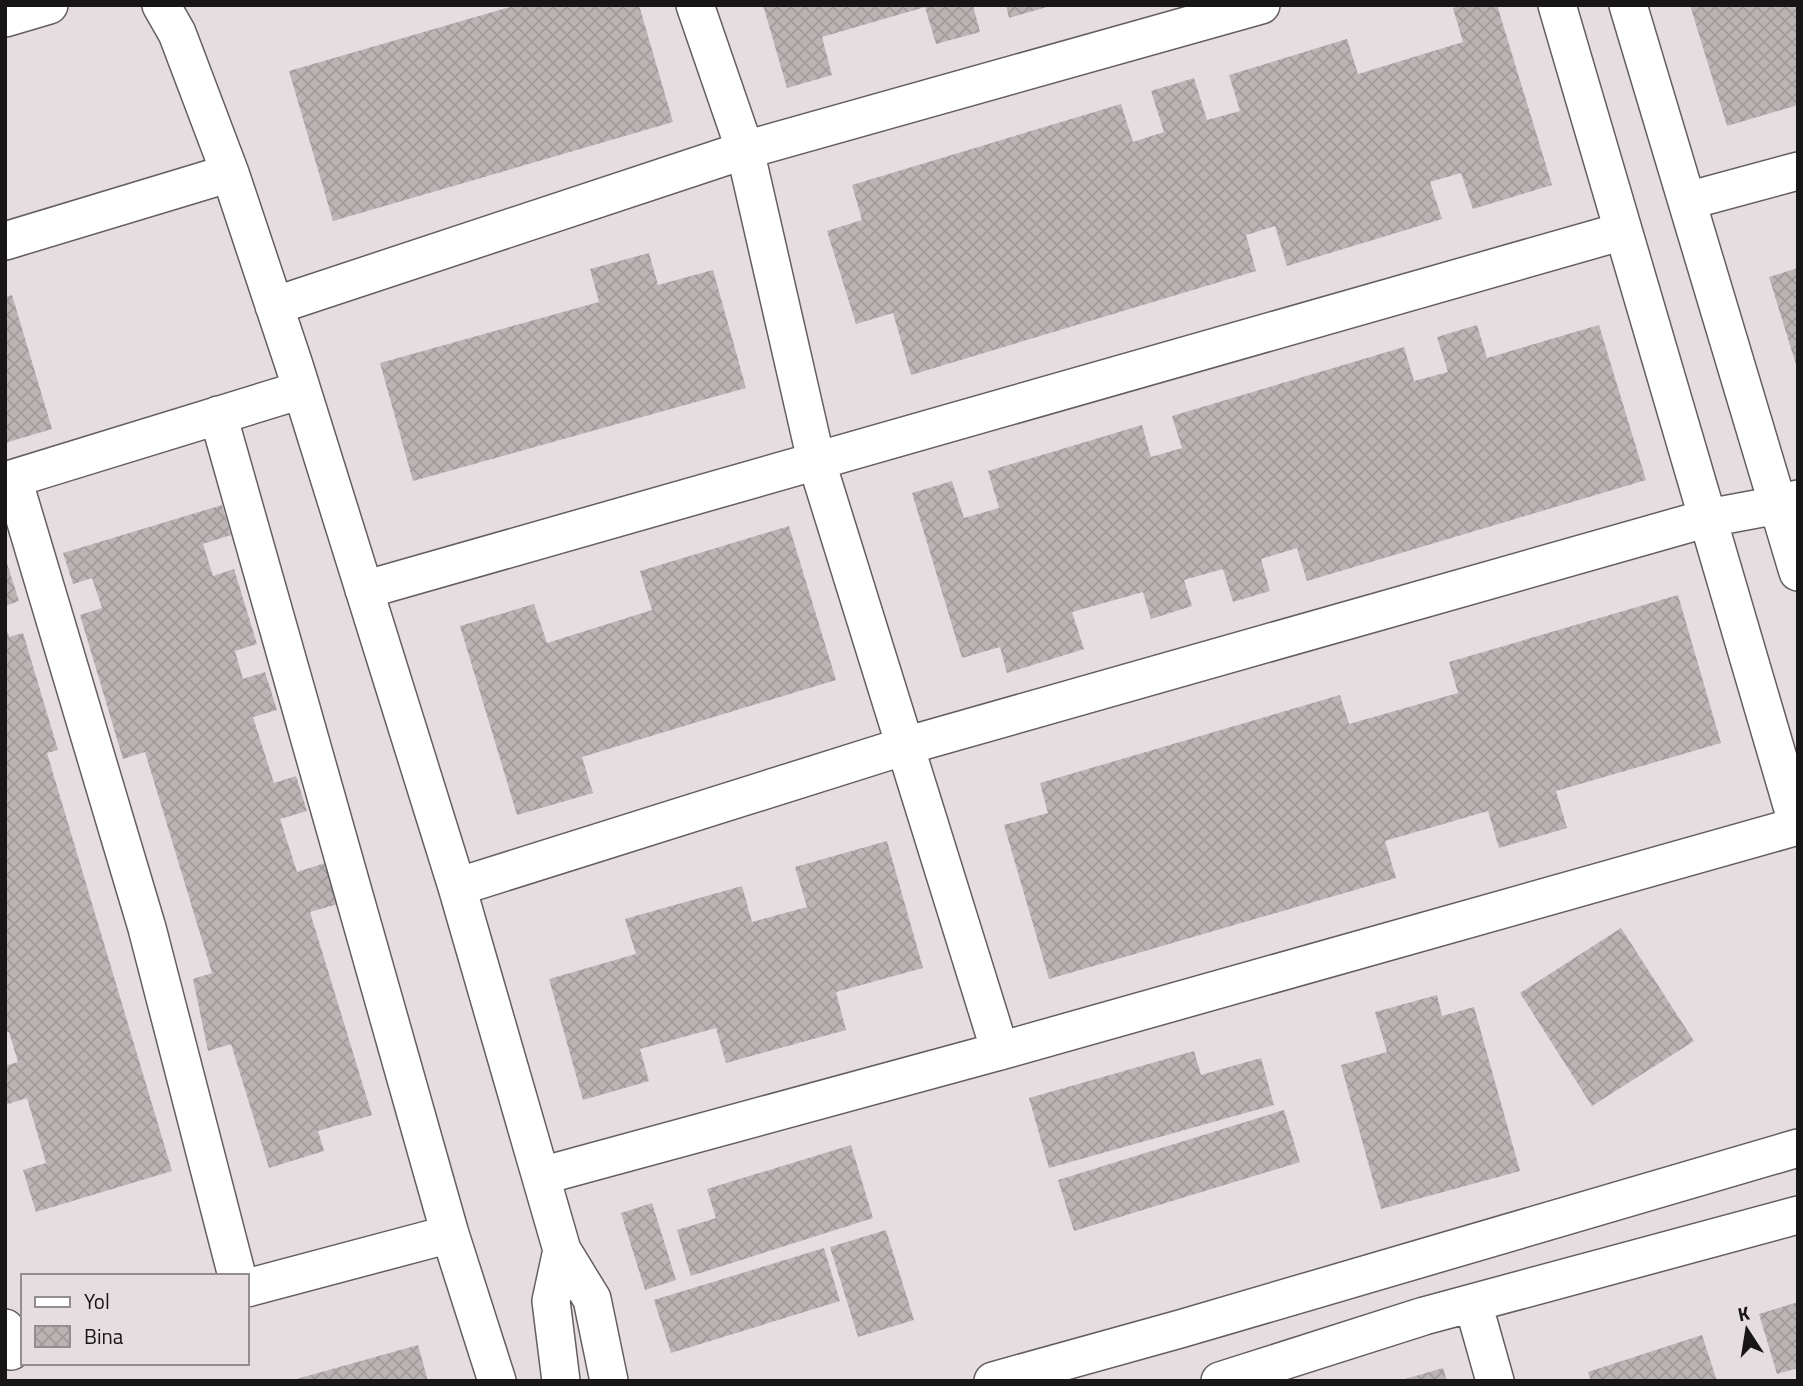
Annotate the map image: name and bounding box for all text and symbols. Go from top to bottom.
legend [21,1274,248,1365]
text: Yol [84,1285,110,1317]
north arrow [1712,1295,1782,1365]
text: K [1735,1298,1752,1328]
text: Bina [84,1320,124,1352]

